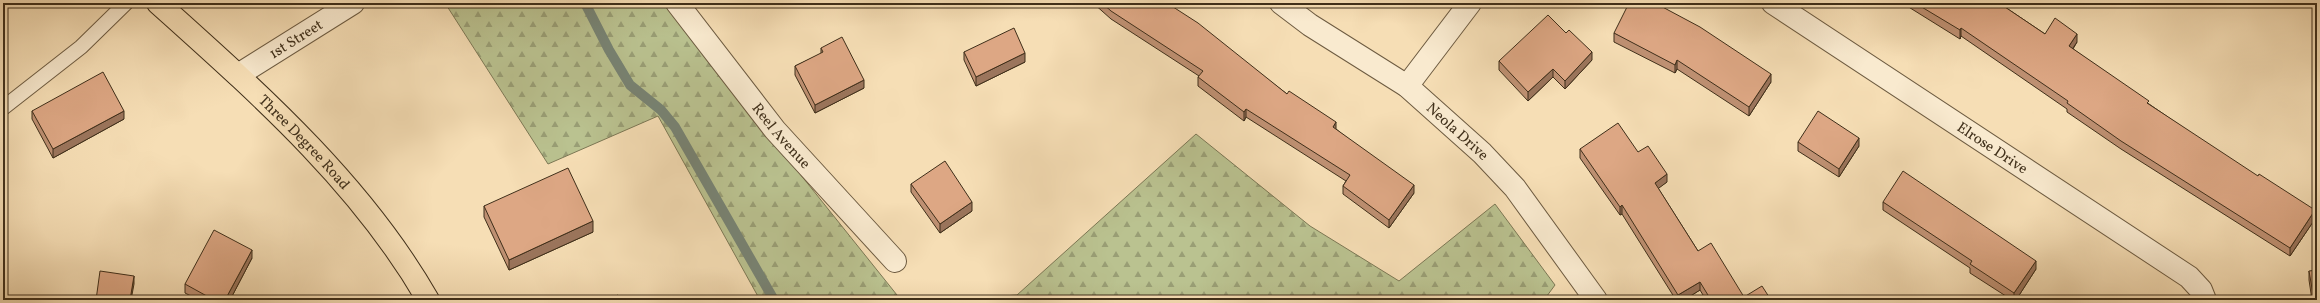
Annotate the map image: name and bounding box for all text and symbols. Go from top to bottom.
street label: 1st Street [265,15,327,65]
street label: Three Degree Road [253,91,354,195]
street label: Reel Avenue [746,99,815,174]
street label: Neola Drive [1421,99,1493,166]
street label: Elrose Drive [1952,118,2031,180]

